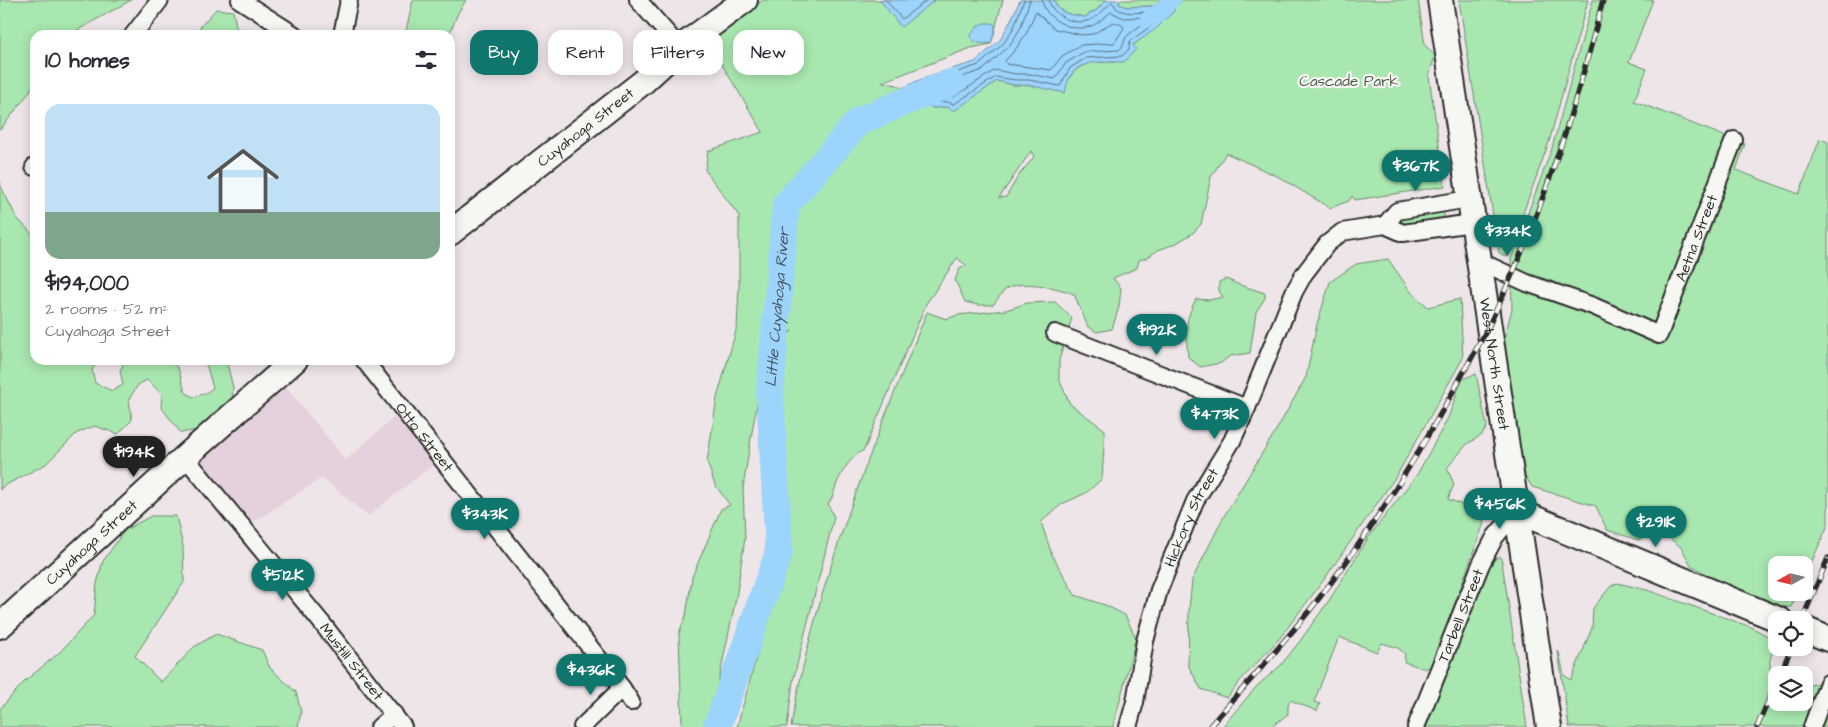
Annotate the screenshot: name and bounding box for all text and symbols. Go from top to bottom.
chip: Buy [470,30,538,75]
chip: Rent [548,30,623,75]
chip: Filters [633,30,723,75]
chip: New [733,30,804,75]
text: 10 homes [45,46,130,75]
icon: filters [412,46,440,74]
park label: Cascade Park [1299,71,1399,92]
street label: Cuyahoga Street [533,82,638,172]
icon: home [198,136,288,226]
pin: $367K [1381,150,1451,192]
text: $367K [1393,155,1439,177]
street label: Aetna Street [1670,192,1723,284]
pin: $334K [1473,214,1543,257]
text: $334K [1485,220,1531,242]
water label: Little Cuyahoga River [760,225,795,388]
text: $194,000 [45,269,129,298]
street label: West North Street [1474,296,1515,432]
text: 2 rooms · 52 m² [45,298,168,320]
pin: $192K [1122,314,1192,356]
text: $192K [1138,319,1176,341]
text: Cuyahoga Street [45,320,170,342]
street label: Otto Street [391,398,458,476]
pin: $473K [1180,398,1250,440]
text: $473K [1191,403,1239,425]
pin: $194K [99,436,169,478]
text: $194K [114,441,154,463]
street label: Hickory Street [1159,464,1223,570]
pin: $456K [1465,488,1535,530]
text: $456K [1475,493,1525,515]
street label: Cuyahoga Street [41,495,142,590]
pin: $343K [450,498,520,540]
text: $343K [462,503,508,525]
pin: $291K [1621,506,1691,548]
text: $291K [1637,511,1675,533]
north arrow [1768,556,1812,601]
map controls [1768,556,1813,711]
pin: $512K [248,558,318,601]
text: $512K [262,564,304,586]
street label: Tarbell Street [1432,566,1489,665]
button: locate [1768,611,1813,656]
street label: Mustill Street [315,618,389,705]
pin: $436K [556,654,626,696]
text: $436K [567,659,615,681]
button: layers [1768,666,1813,711]

